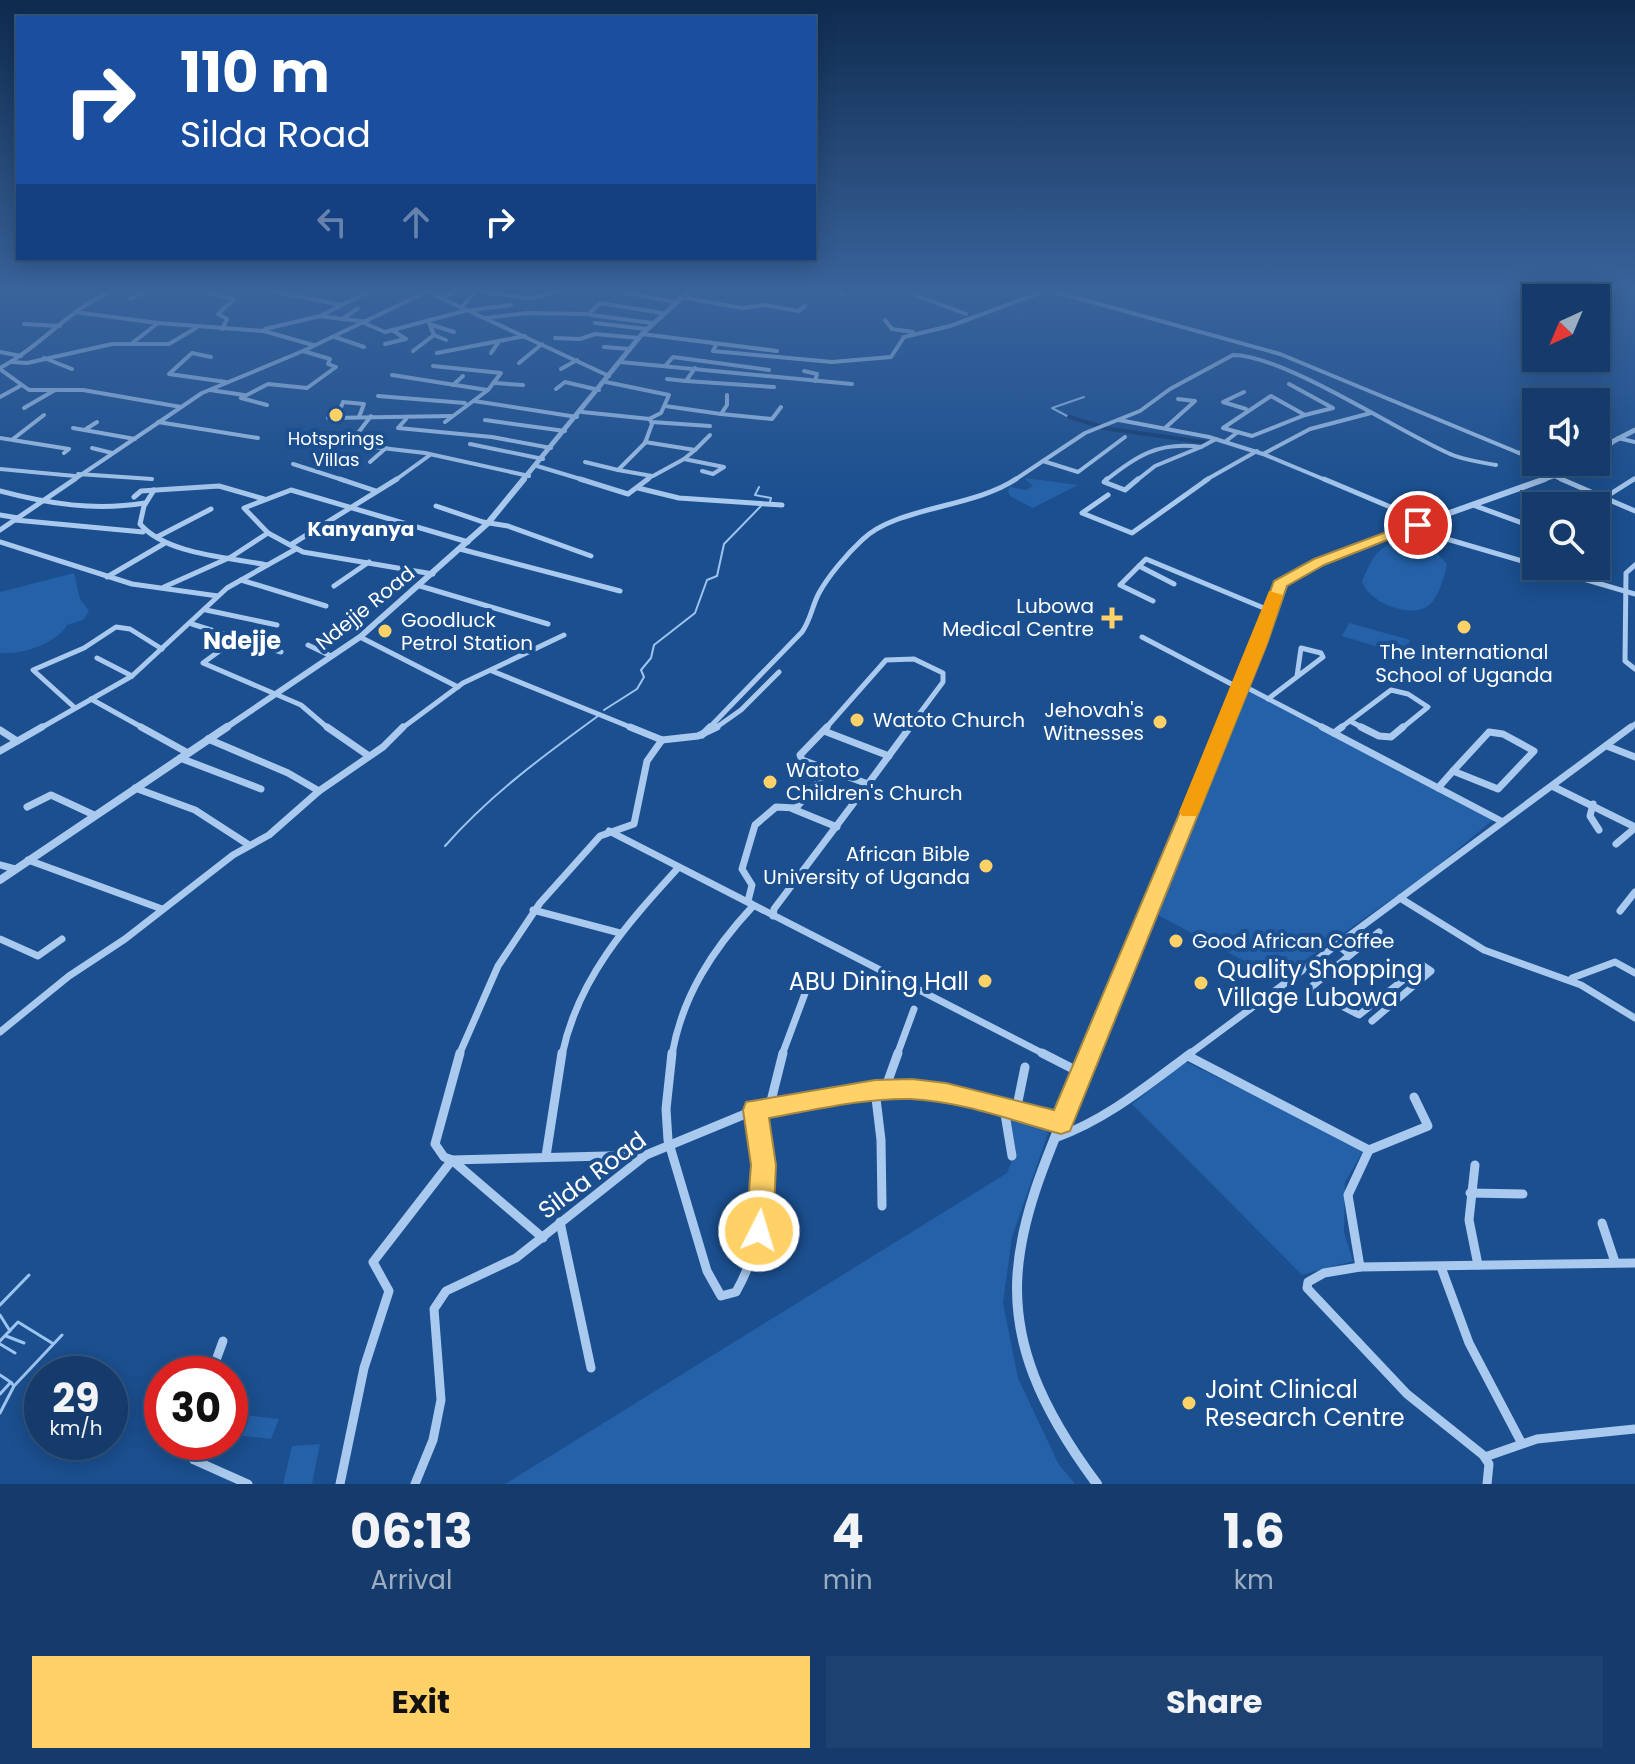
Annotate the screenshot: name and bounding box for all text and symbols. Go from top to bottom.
text: 110 m [180,33,330,112]
icon: right [48,48,152,152]
text: Silda Road [180,109,371,160]
icon: left [310,200,354,244]
icon: ahead [394,200,438,244]
icon: right [478,200,522,244]
north arrow [1522,284,1610,372]
map controls [1522,284,1610,580]
button: sound [1522,388,1610,476]
marker: Hotsprings Villas [327,406,345,424]
place label: Hotsprings Villas [288,426,384,472]
pin [1384,491,1452,559]
button: search [1522,492,1610,580]
icon: arrive [1396,503,1440,547]
district label: Kanyanya [308,515,414,543]
street label: Ndejje Road [310,559,420,657]
place label: Lubowa Medical Centre [942,592,1094,643]
place label: Goodluck Petrol Station [401,606,533,657]
marker: Lubowa Medical Centre [1101,607,1123,629]
marker: The International School of Uganda [1455,618,1473,636]
marker: Goodluck Petrol Station [376,622,394,640]
district label: Ndejje [203,624,281,657]
place label: The International School of Uganda [1375,638,1553,689]
place label: Jehovah's Witnesses [1043,696,1144,747]
place label: Watoto Church [873,706,1025,734]
marker: Watoto Church [848,711,866,729]
marker: Jehovah's Witnesses [1151,713,1169,731]
place label: Watoto Children's Church [786,756,963,807]
marker: Watoto Children's Church [761,773,779,791]
place label: African Bible University of Uganda [763,840,970,891]
marker: African Bible University of Uganda [977,857,995,875]
place label: Good African Coffee [1192,927,1394,955]
marker: Good African Coffee [1167,932,1185,950]
place label: Quality Shopping Village Lubowa [1217,953,1423,1014]
place label: ABU Dining Hall [789,965,969,998]
marker: ABU Dining Hall [976,972,994,990]
marker: Quality Shopping Village Lubowa [1192,974,1210,992]
street label: Silda Road [531,1124,653,1226]
position arrow [717,1189,801,1273]
speed limit sign: 30 [144,1356,248,1460]
text: 29 [52,1370,100,1426]
place label: Joint Clinical Research Centre [1205,1373,1405,1434]
marker: Joint Clinical Research Centre [1180,1394,1198,1412]
text: km/h [49,1414,103,1442]
text: 06:13 [350,1498,473,1565]
text: 4 [831,1498,864,1565]
text: 1.6 [1223,1498,1285,1565]
text: Arrival [370,1562,452,1598]
text: min [823,1562,873,1598]
text: km [1234,1562,1274,1598]
button: Exit [32,1656,810,1748]
button: Share [826,1656,1603,1748]

